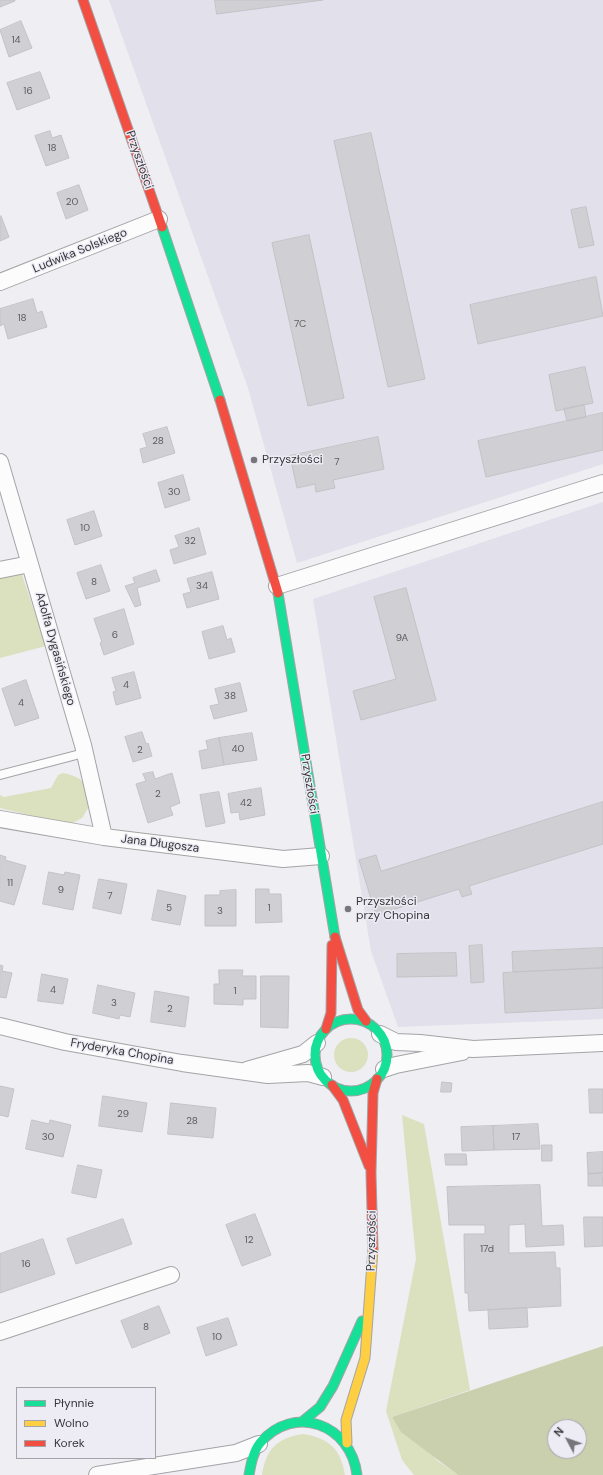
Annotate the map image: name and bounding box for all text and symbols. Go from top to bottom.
house number: 14 [11,34,21,46]
house number: 16 [23,85,33,97]
street label: Przyszłości [122,129,156,191]
house number: 18 [47,142,57,154]
house number: 20 [66,196,78,208]
street label: Ludwika Solskiego [31,225,129,277]
house number: 18 [17,312,27,324]
house number: 7C [294,318,306,330]
house number: 28 [152,435,164,447]
place label: Przyszłości [262,453,323,467]
marker: Przyszłości [249,455,259,465]
house number: 7 [334,456,340,468]
house number: 30 [168,486,180,498]
house number: 10 [80,522,90,534]
house number: 32 [184,535,196,547]
house number: 8 [91,576,97,588]
house number: 34 [196,580,208,592]
street label: Adolfa Dygasińskiego [32,591,78,707]
house number: 6 [112,629,118,641]
house number: 9A [396,632,408,644]
house number: 4 [123,679,129,691]
house number: 38 [224,690,236,702]
house number: 4 [18,697,24,709]
house number: 40 [232,743,244,755]
house number: 2 [137,744,143,756]
street label: Przyszłości [297,753,321,815]
house number: 2 [155,788,161,800]
house number: 42 [240,797,252,809]
street label: Jana Długosza [120,832,200,856]
house number: 11 [7,877,13,889]
house number: 9 [58,884,64,896]
house number: 7 [107,890,113,902]
place label: Przyszłości przy Chopina [356,895,430,923]
house number: 5 [166,902,172,914]
house number: 1 [267,902,271,914]
marker: Przyszłości przy Chopina [343,904,353,914]
house number: 3 [217,905,223,917]
house number: 4 [50,984,56,996]
house number: 1 [233,985,237,997]
house number: 3 [111,997,117,1009]
house number: 2 [167,1003,173,1015]
street label: Fryderyka Chopina [69,1036,175,1068]
house number: 29 [117,1108,129,1120]
house number: 28 [186,1115,198,1127]
house number: 30 [42,1131,54,1143]
house number: 17 [512,1131,520,1143]
street label: Przyszłości [364,1211,380,1271]
house number: 12 [245,1234,253,1246]
house number: 17d [480,1243,494,1255]
house number: 16 [21,1258,31,1270]
house number: 8 [143,1321,149,1333]
house number: 10 [212,1331,222,1343]
legend [16,1387,156,1459]
text: Płynnie [54,1395,94,1411]
text: Wolno [54,1415,89,1431]
north arrow [547,1419,587,1459]
text: N [551,1424,567,1439]
text: Korek [54,1435,85,1451]

